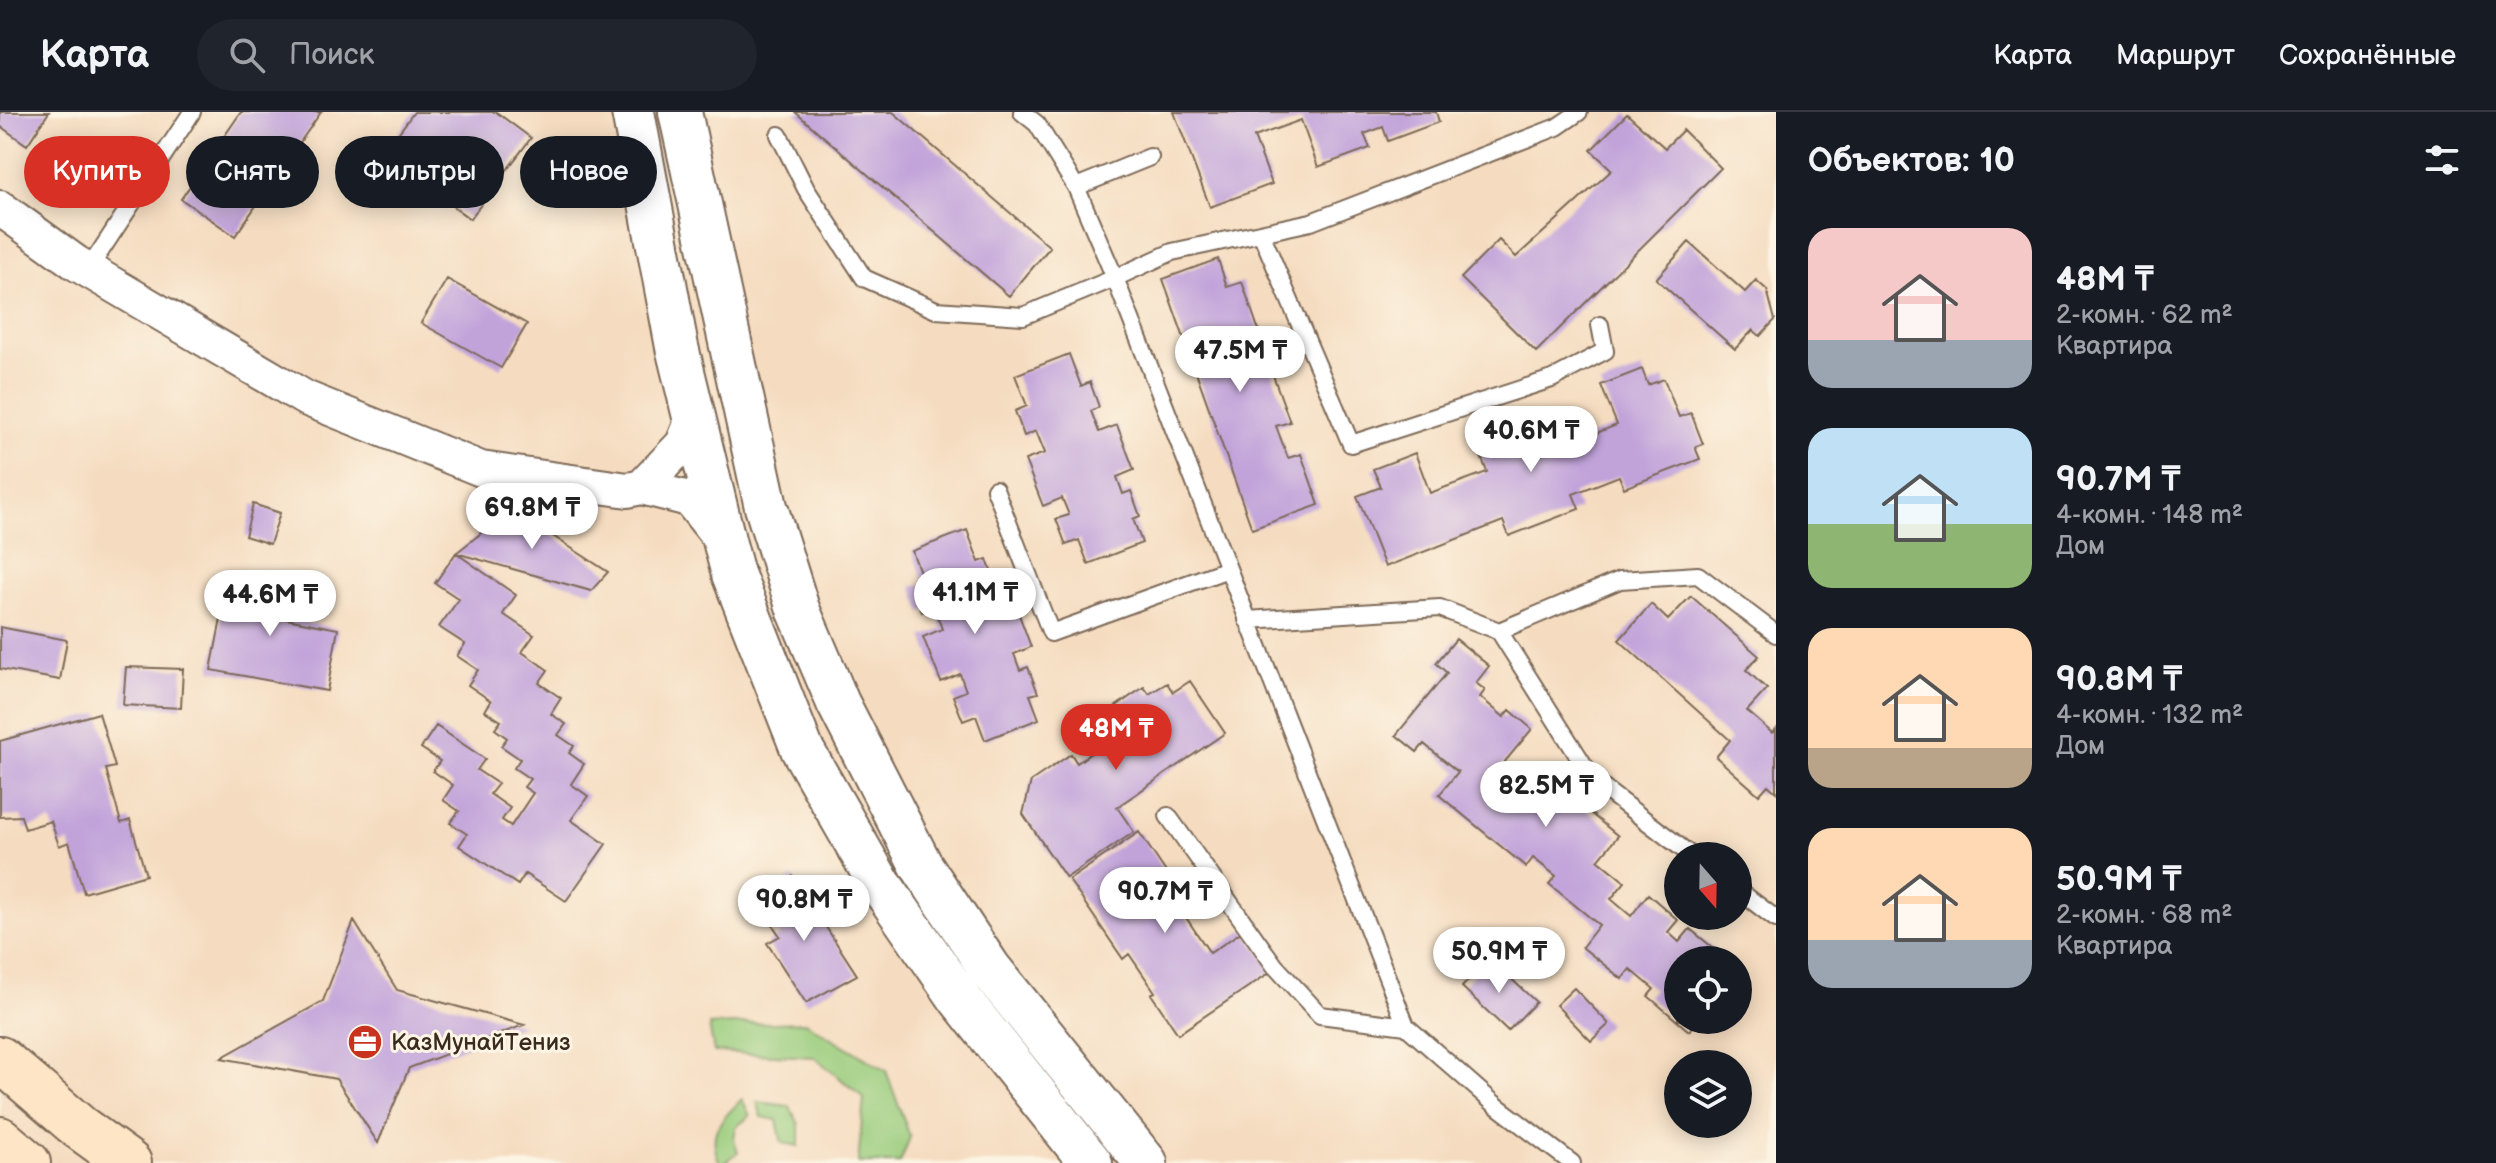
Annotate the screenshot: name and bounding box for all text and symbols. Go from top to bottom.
search box [197,19,757,91]
text: Карта [40,33,149,78]
icon: search [225,33,269,77]
text: Поиск [289,37,375,73]
text: Карта [1993,39,2072,72]
text: Маршрут [2116,39,2235,72]
text: Сохранённые [2279,39,2456,72]
chip: Купить [24,136,170,208]
chip: Снять [186,136,319,208]
chip: Фильтры [335,136,504,208]
chip: Новое [520,136,657,208]
icon: filters [2420,138,2464,182]
text: Объектов: 10 [1808,140,2015,181]
text: 48M ₸ [2056,259,2154,300]
icon: home [1872,260,1968,356]
text: 2-комн. · 62 m² [2056,300,2233,331]
pin: 47.5M ₸ [1166,326,1314,394]
text: Квартира [2056,331,2173,362]
text: 47.5M ₸ [1193,336,1287,367]
pin: 40.6M ₸ [1457,406,1605,474]
text: 40.6M ₸ [1483,416,1579,447]
text: 90.7M ₸ [2056,459,2180,500]
icon: home [1872,460,1968,556]
pin: 69.8M ₸ [458,483,606,551]
text: 69.8M ₸ [484,493,580,524]
text: 4-комн. · 148 m² [2056,500,2243,531]
text: Дом [2056,531,2105,562]
pin: 41.1M ₸ [901,568,1049,636]
pin: 44.6M ₸ [196,570,344,638]
text: 41.1M ₸ [932,578,1018,609]
text: 44.6M ₸ [222,580,318,611]
text: 90.8M ₸ [2056,659,2182,700]
icon: home [1872,660,1968,756]
text: 4-комн. · 132 m² [2056,700,2243,731]
pin: 48M ₸ [1060,704,1172,772]
text: 48M ₸ [1079,714,1153,745]
text: Дом [2056,731,2105,762]
pin: 82.5M ₸ [1472,761,1620,829]
text: 82.5M ₸ [1498,771,1594,802]
north arrow [1664,842,1752,930]
map controls [1664,842,1752,1138]
text: 50.9M ₸ [2056,859,2181,900]
icon: home [1872,860,1968,956]
pin: 90.7M ₸ [1091,867,1239,935]
pin: 90.8M ₸ [730,875,878,943]
text: 90.7M ₸ [1117,877,1213,908]
text: 90.8M ₸ [756,885,852,916]
text: 2-комн. · 68 m² [2056,900,2233,931]
pin: 50.9M ₸ [1425,927,1573,995]
text: Квартира [2056,931,2173,962]
text: 50.9M ₸ [1451,937,1547,968]
button: locate [1664,946,1752,1034]
office icon: КазМунайТениз [346,1023,384,1061]
place label: КазМунайТениз [391,1028,571,1057]
button: layers [1664,1050,1752,1138]

